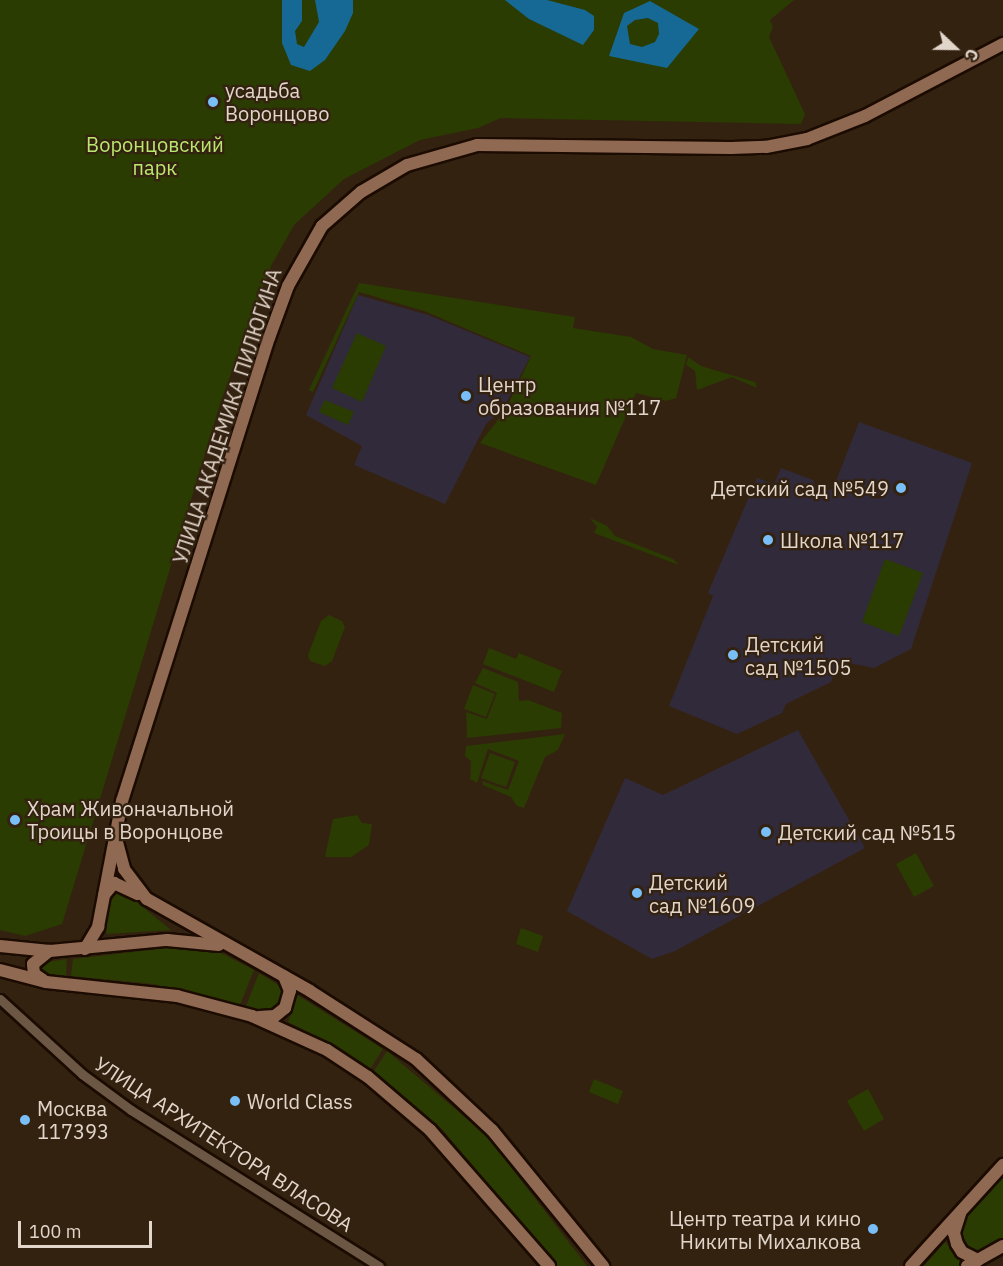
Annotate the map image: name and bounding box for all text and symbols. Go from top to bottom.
north arrow [925,18,985,78]
text: С [960,46,983,63]
place label: усадьба Воронцово [225,78,329,125]
marker: усадьба Воронцово [206,95,220,109]
park label: Воронцовский парк [86,133,224,180]
street label: УЛИЦА АКАДЕМИКА ПИЛЮГИНА [168,265,286,567]
place label: Центр образования №117 [478,372,661,419]
marker: Центр образования №117 [459,389,473,403]
place label: Детский сад №549 [711,476,889,500]
marker: Детский сад №549 [894,481,908,495]
place label: Школа №117 [780,528,904,552]
marker: Школа №117 [761,533,775,547]
place label: Детский сад №1505 [745,632,851,679]
marker: Детский сад №1505 [726,648,740,662]
place label: Храм Живоначальной Троицы в Воронцове [27,796,234,843]
marker: Храм Живоначальной Троицы в Воронцове [8,813,22,827]
place label: Детский сад №515 [778,820,956,844]
marker: Детский сад №515 [759,825,773,839]
place label: Детский сад №1609 [649,870,755,917]
marker: Детский сад №1609 [630,886,644,900]
street label: УЛИЦА АРХИТЕКТОРА ВЛАСОВА [90,1051,358,1237]
place label: World Class [247,1089,353,1113]
marker: World Class [228,1094,242,1108]
place label: Москва 117393 [37,1096,109,1143]
marker: Москва 117393 [18,1113,32,1127]
place label: Центр театра и кино Никиты Михалкова [669,1206,861,1253]
scale bar [21,1209,154,1247]
text: 100 m [29,1220,81,1243]
marker: Центр театра и кино Никиты Михалкова [866,1222,880,1236]

